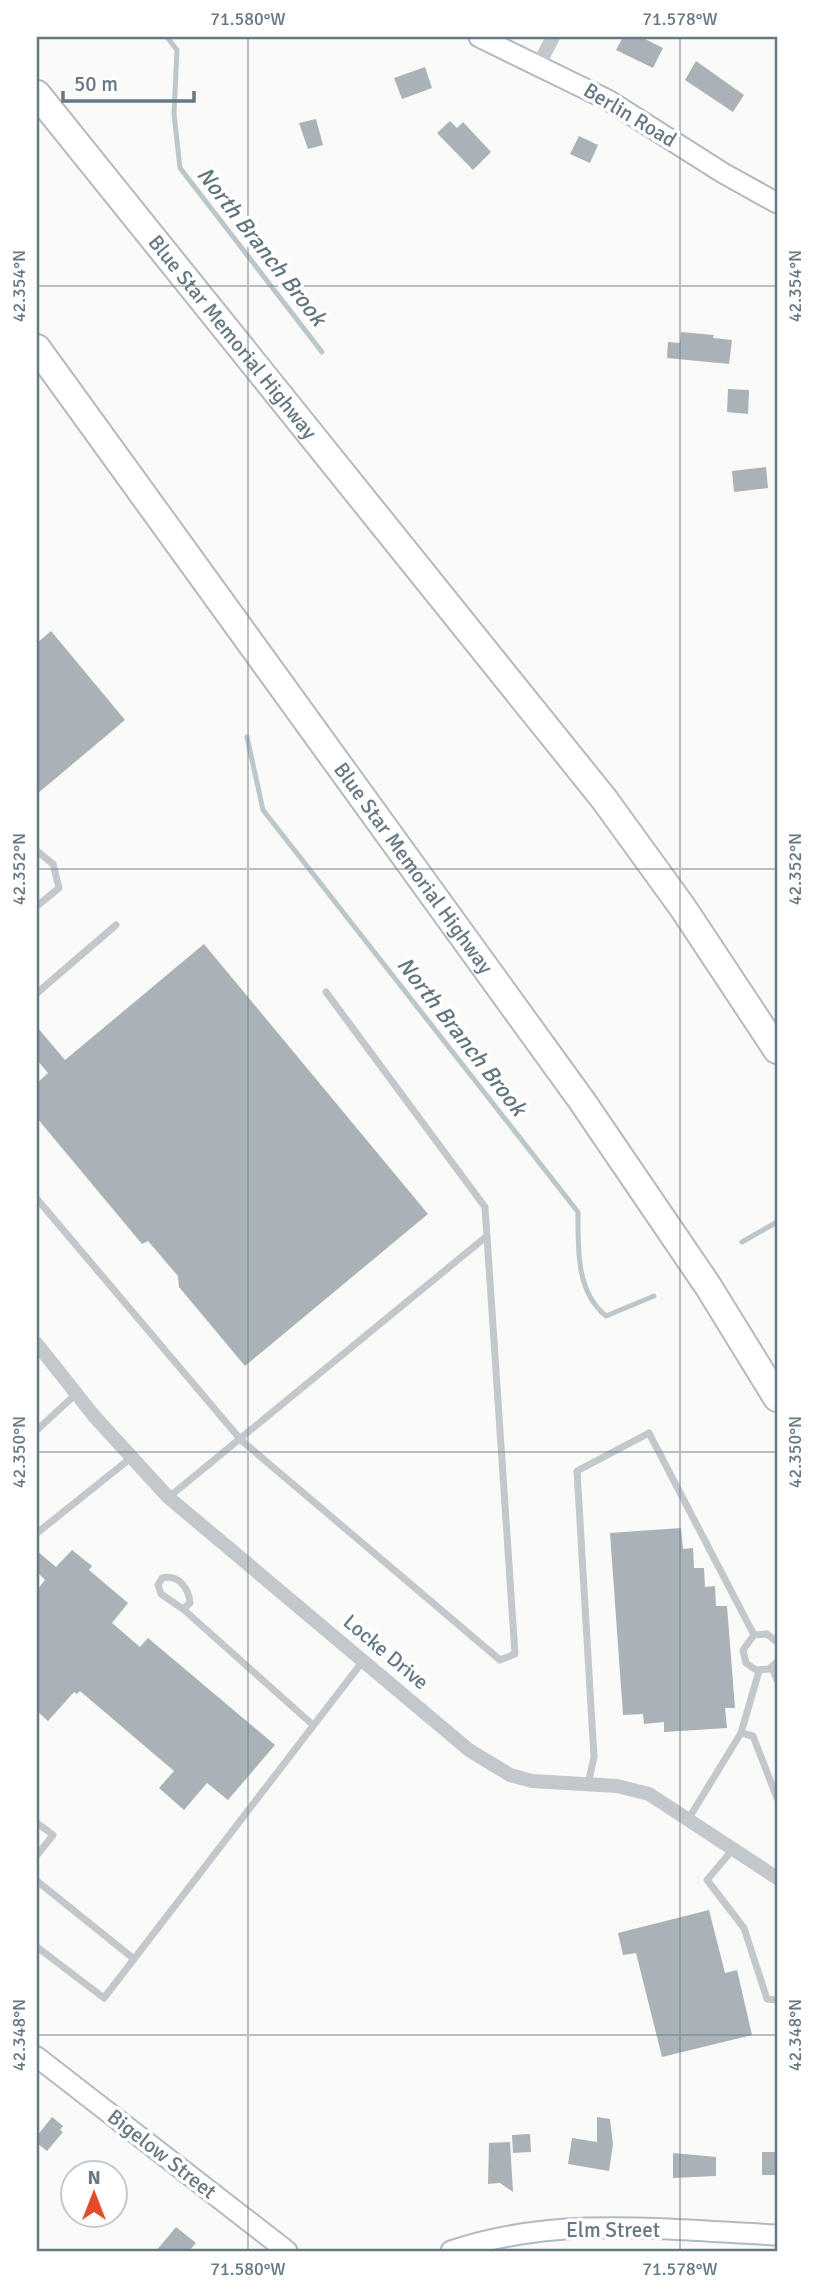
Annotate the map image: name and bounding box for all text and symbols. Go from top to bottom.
text: 71.580°W [210,8,286,30]
text: 71.578°W [642,8,718,30]
scale bar [63,60,194,104]
text: 50 m [74,71,118,97]
street label: Berlin Road [579,77,681,153]
water label: North Branch Brook [191,161,334,334]
street label: Blue Star Memorial Highway [143,230,323,445]
text: 42.354°N [8,250,30,322]
text: 42.354°N [784,250,806,322]
street label: Blue Star Memorial Highway [328,757,499,979]
text: 42.352°N [8,833,30,905]
text: 42.352°N [784,833,806,905]
water label: North Branch Brook [391,951,534,1124]
text: 42.350°N [8,1416,30,1488]
text: 42.350°N [784,1416,806,1488]
street label: Locke Drive [338,1609,434,1695]
text: 42.348°N [8,1999,30,2071]
text: 42.348°N [784,1999,806,2071]
street label: Bigelow Street [102,2103,222,2205]
north arrow [60,2158,130,2228]
text: N [87,2166,101,2190]
street label: Elm Street [566,2217,660,2243]
text: 71.580°W [210,2258,286,2280]
text: 71.578°W [642,2258,718,2280]

